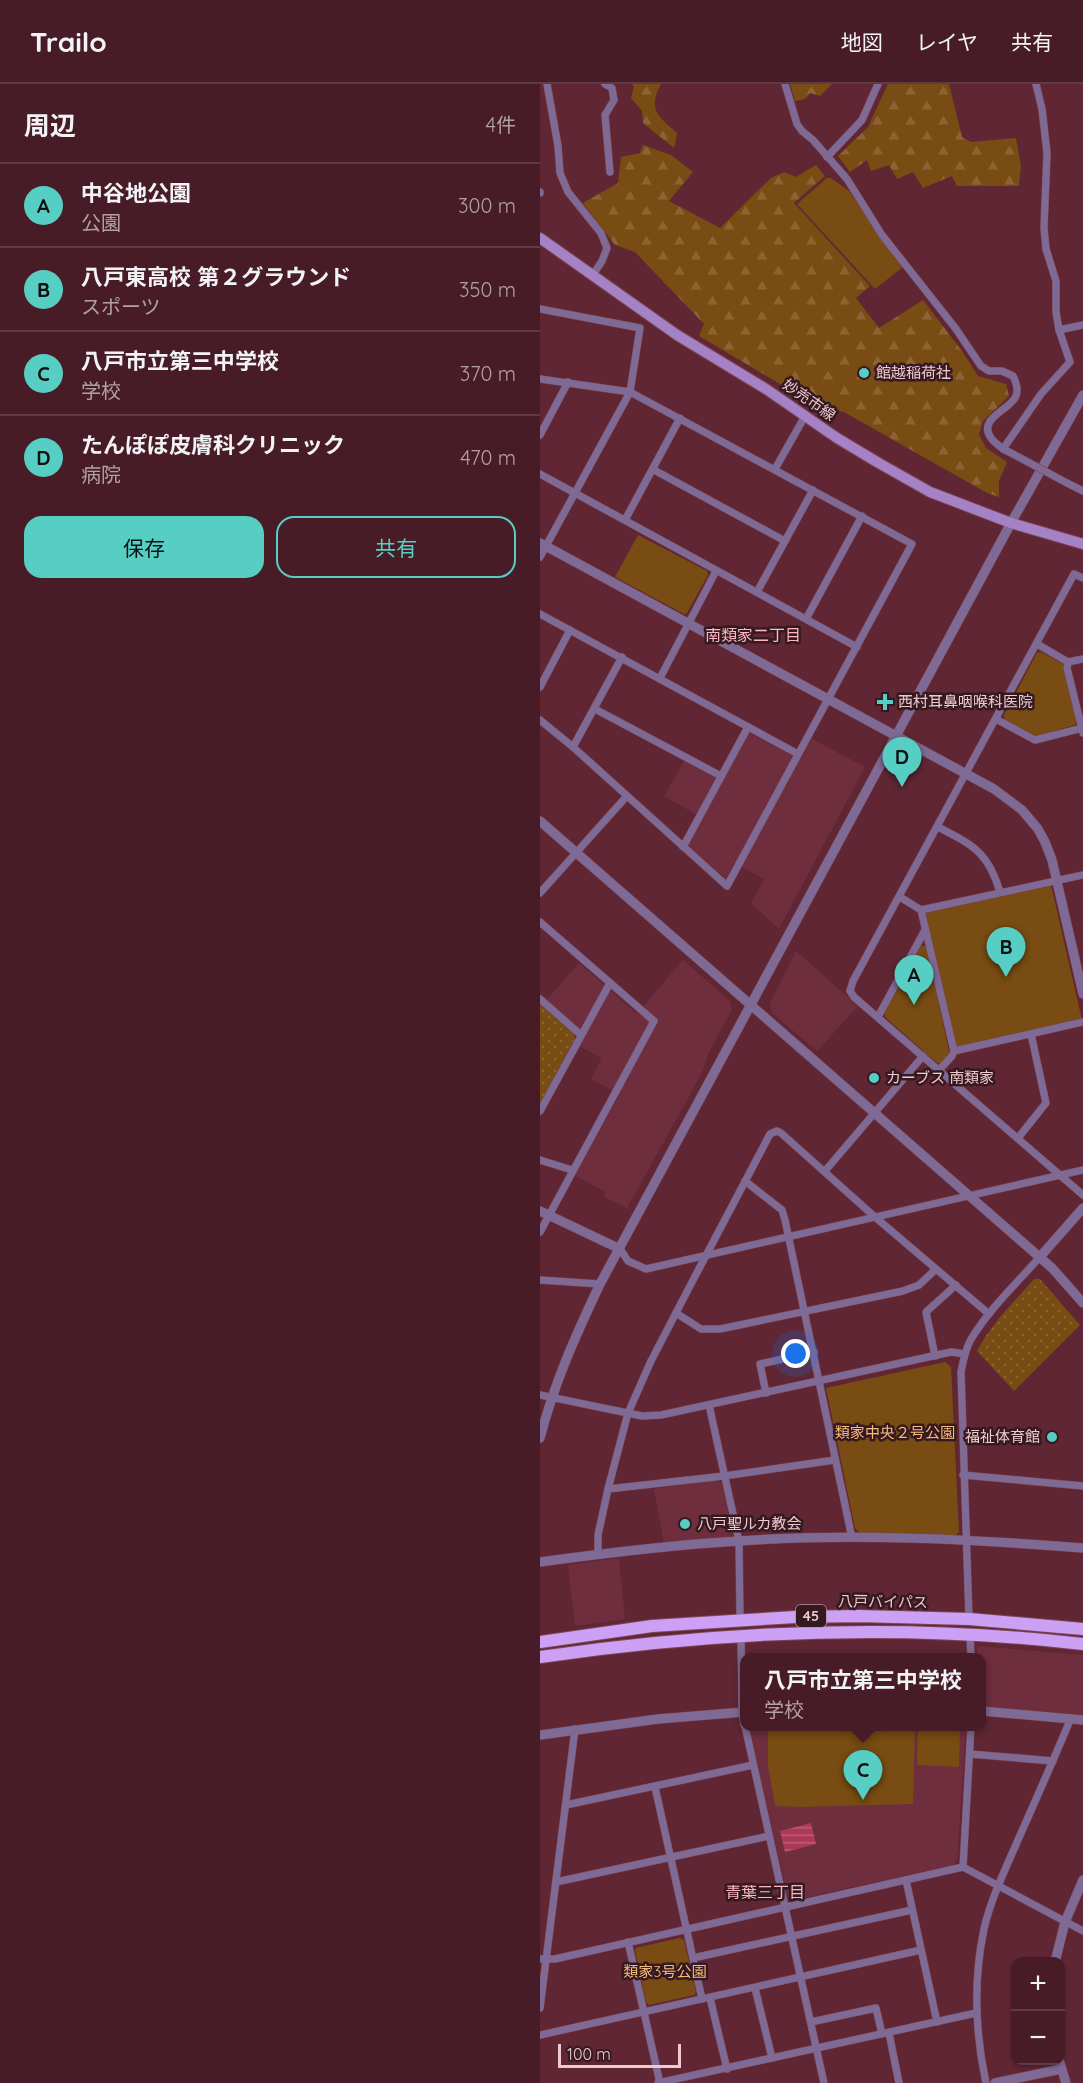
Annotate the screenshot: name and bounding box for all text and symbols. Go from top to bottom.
text: Trailo [30,24,107,59]
text: 地図 [841,29,883,55]
text: レイヤ [916,29,978,55]
text: 共有 [1011,29,1053,55]
text: 周辺 [24,109,76,142]
text: 4件 [485,112,516,137]
text: 中谷地公園 [81,179,191,207]
text: A [37,193,50,218]
text: 300 m [458,193,516,218]
text: 公園 [81,210,121,235]
text: 八戸東高校 第２グラウンド [81,263,351,291]
text: B [37,277,50,302]
text: 350 m [459,277,516,302]
text: スポーツ [81,294,161,319]
text: 八戸市立第三中学校 [81,347,279,375]
text: C [37,361,50,386]
text: 370 m [460,361,516,386]
place label: 館越稲荷社 [876,363,951,382]
marker: 館越稲荷社 [857,366,871,380]
street label: 妙売市線 [779,375,839,425]
text: 学校 [81,378,121,403]
text: たんぽぽ皮膚科クリニック [81,431,345,459]
text: D [36,445,51,470]
text: 470 m [460,445,516,470]
text: 病院 [81,462,121,487]
button: 保存 [24,516,264,578]
button: 共有 [276,516,516,578]
district label: 南類家二丁目 [705,625,801,645]
place label: 西村耳鼻咽喉科医院 [898,692,1033,711]
marker: 西村耳鼻咽喉科医院 [876,693,894,711]
pin: D [882,738,922,787]
pin: B [986,928,1026,977]
pin: A [894,956,934,1005]
place label: カーブス 南類家 [886,1068,994,1087]
marker: カーブス 南類家 [867,1071,881,1085]
your location [781,1339,810,1368]
park label: 類家中央２号公園 [835,1423,955,1442]
place label: 福祉体育館 [965,1427,1040,1446]
marker: 福祉体育館 [1045,1430,1059,1444]
place label: 八戸聖ルカ教会 [697,1514,802,1533]
marker: 八戸聖ルカ教会 [678,1517,692,1531]
street label: 八戸バイパス [838,1591,928,1612]
road number: 45 [796,1605,826,1627]
popup [740,1653,986,1731]
text: 八戸市立第三中学校 [764,1666,962,1694]
text: 学校 [764,1697,804,1722]
pin: C [844,1750,882,1800]
district label: 青葉三丁目 [725,1882,805,1902]
map controls [1011,1957,1065,2065]
button: + [1011,1957,1065,2011]
park label: 類家3号公園 [624,1962,706,1981]
button: − [1011,2011,1065,2065]
scale bar [558,2041,681,2068]
text: 100 m [567,2044,611,2064]

